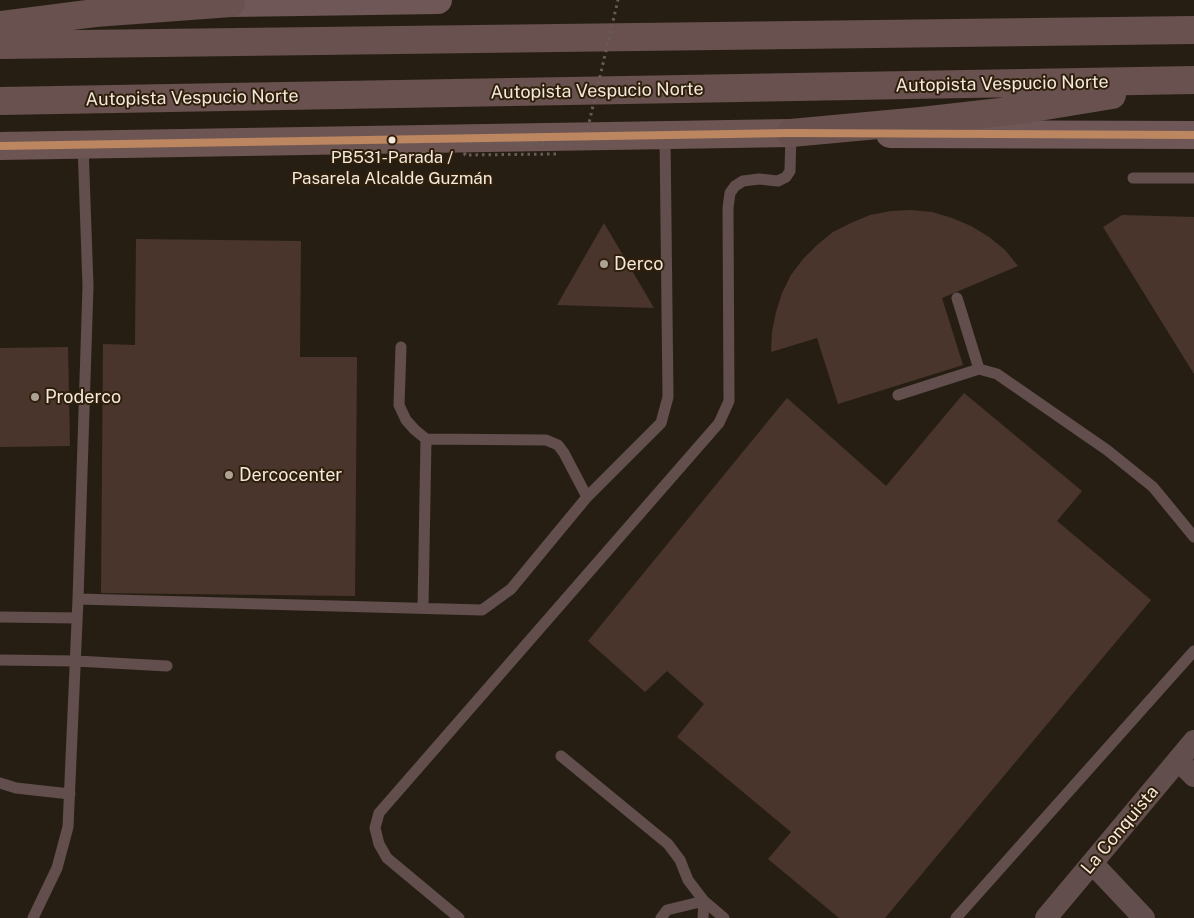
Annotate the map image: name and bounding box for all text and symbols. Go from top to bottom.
street label: Autopista Vespucio Norte [895,71,1109,97]
street label: Autopista Vespucio Norte [490,78,704,104]
street label: Autopista Vespucio Norte [85,85,299,111]
marker: PB531-Parada / Pasarela Alcalde Guzmán [387,135,397,145]
place label: PB531-Parada / Pasarela Alcalde Guzmán [291,148,493,188]
place label: Derco [614,253,663,275]
marker: Derco [598,258,610,270]
place label: Proderco [45,386,121,408]
marker: Proderco [29,391,41,403]
place label: Dercocenter [239,464,342,486]
marker: Dercocenter [223,469,235,481]
street label: La Conquista [1077,781,1163,879]

